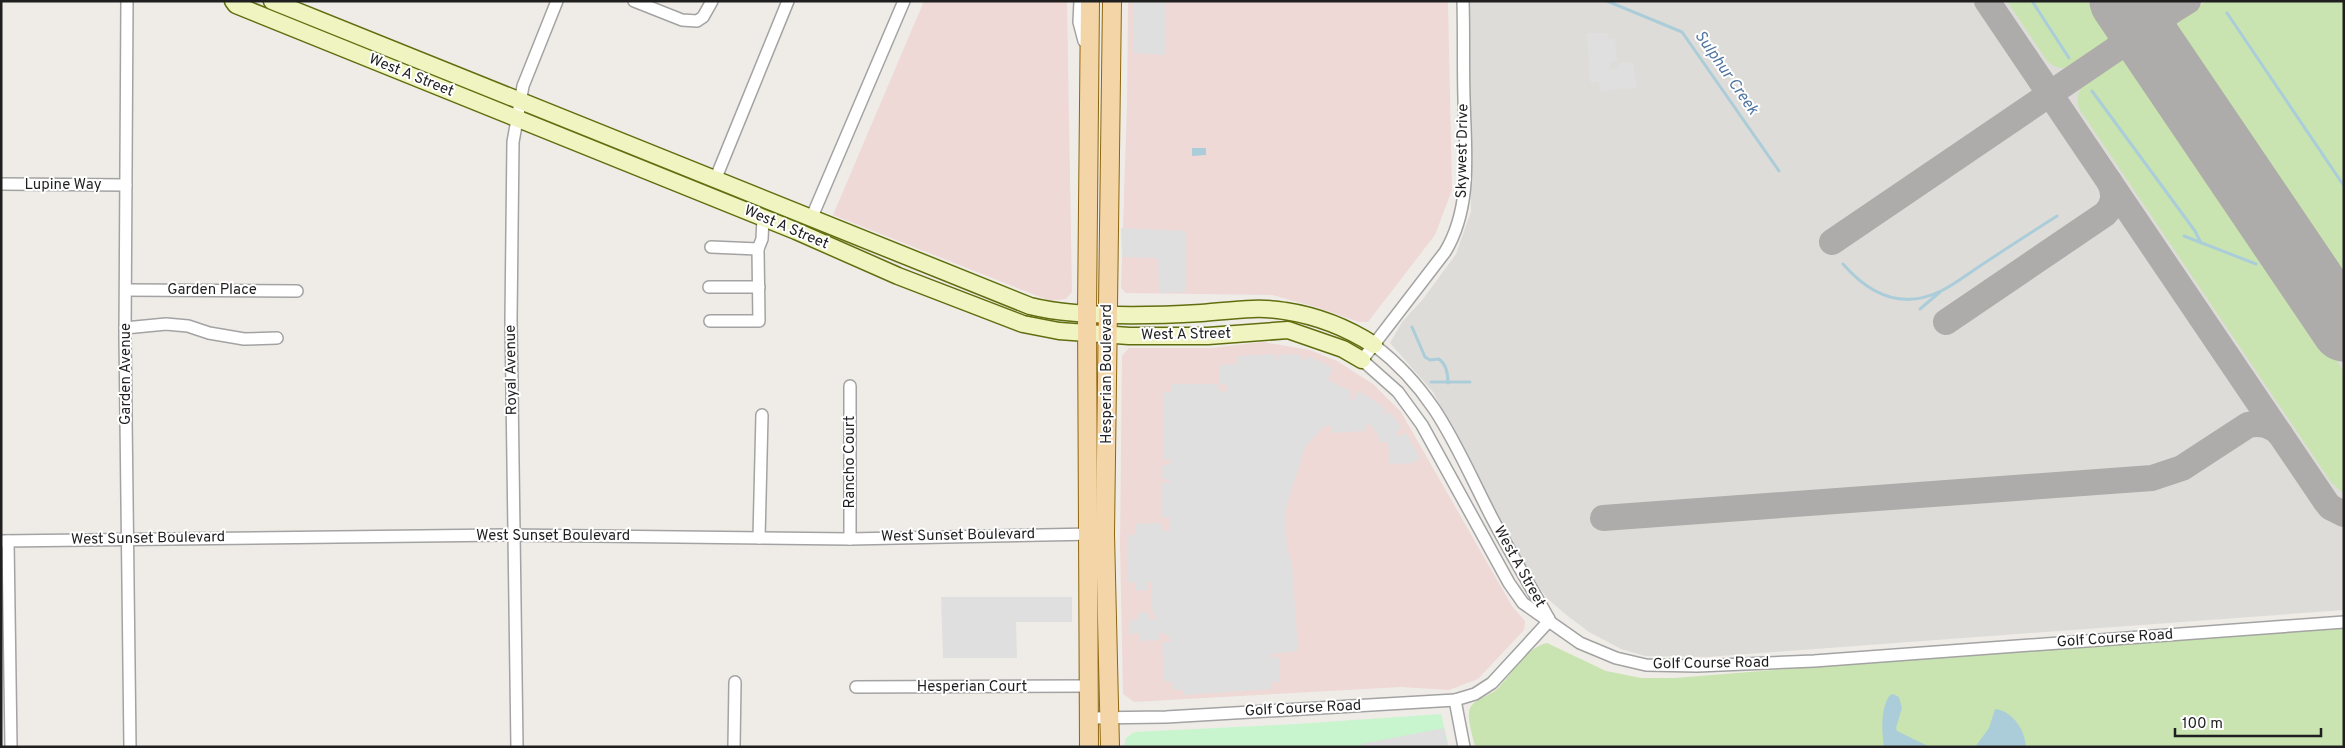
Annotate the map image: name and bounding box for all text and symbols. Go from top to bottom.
water label: Sulphur Creek [1690,27,1763,120]
street label: West A Street [366,50,456,102]
street label: Skywest Drive [1453,103,1473,199]
street label: Lupine Way [24,176,102,195]
street label: West A Street [741,202,831,254]
street label: Garden Place [167,281,257,300]
street label: Hesperian Boulevard [1098,304,1117,444]
street label: Garden Avenue [117,323,136,425]
street label: Royal Avenue [502,325,522,415]
street label: West A Street [1141,325,1231,345]
street label: Rancho Court [841,415,860,509]
street label: West A Street [1489,523,1549,611]
street label: West Sunset Boulevard [881,525,1035,547]
street label: West Sunset Boulevard [476,527,630,546]
street label: West Sunset Boulevard [71,528,225,550]
street label: Golf Course Road [2056,625,2174,653]
street label: Golf Course Road [1652,653,1770,675]
street label: Hesperian Court [917,678,1027,697]
street label: Golf Course Road [1244,696,1362,722]
scale bar [2175,706,2321,738]
text: 100 m [2182,715,2223,734]

